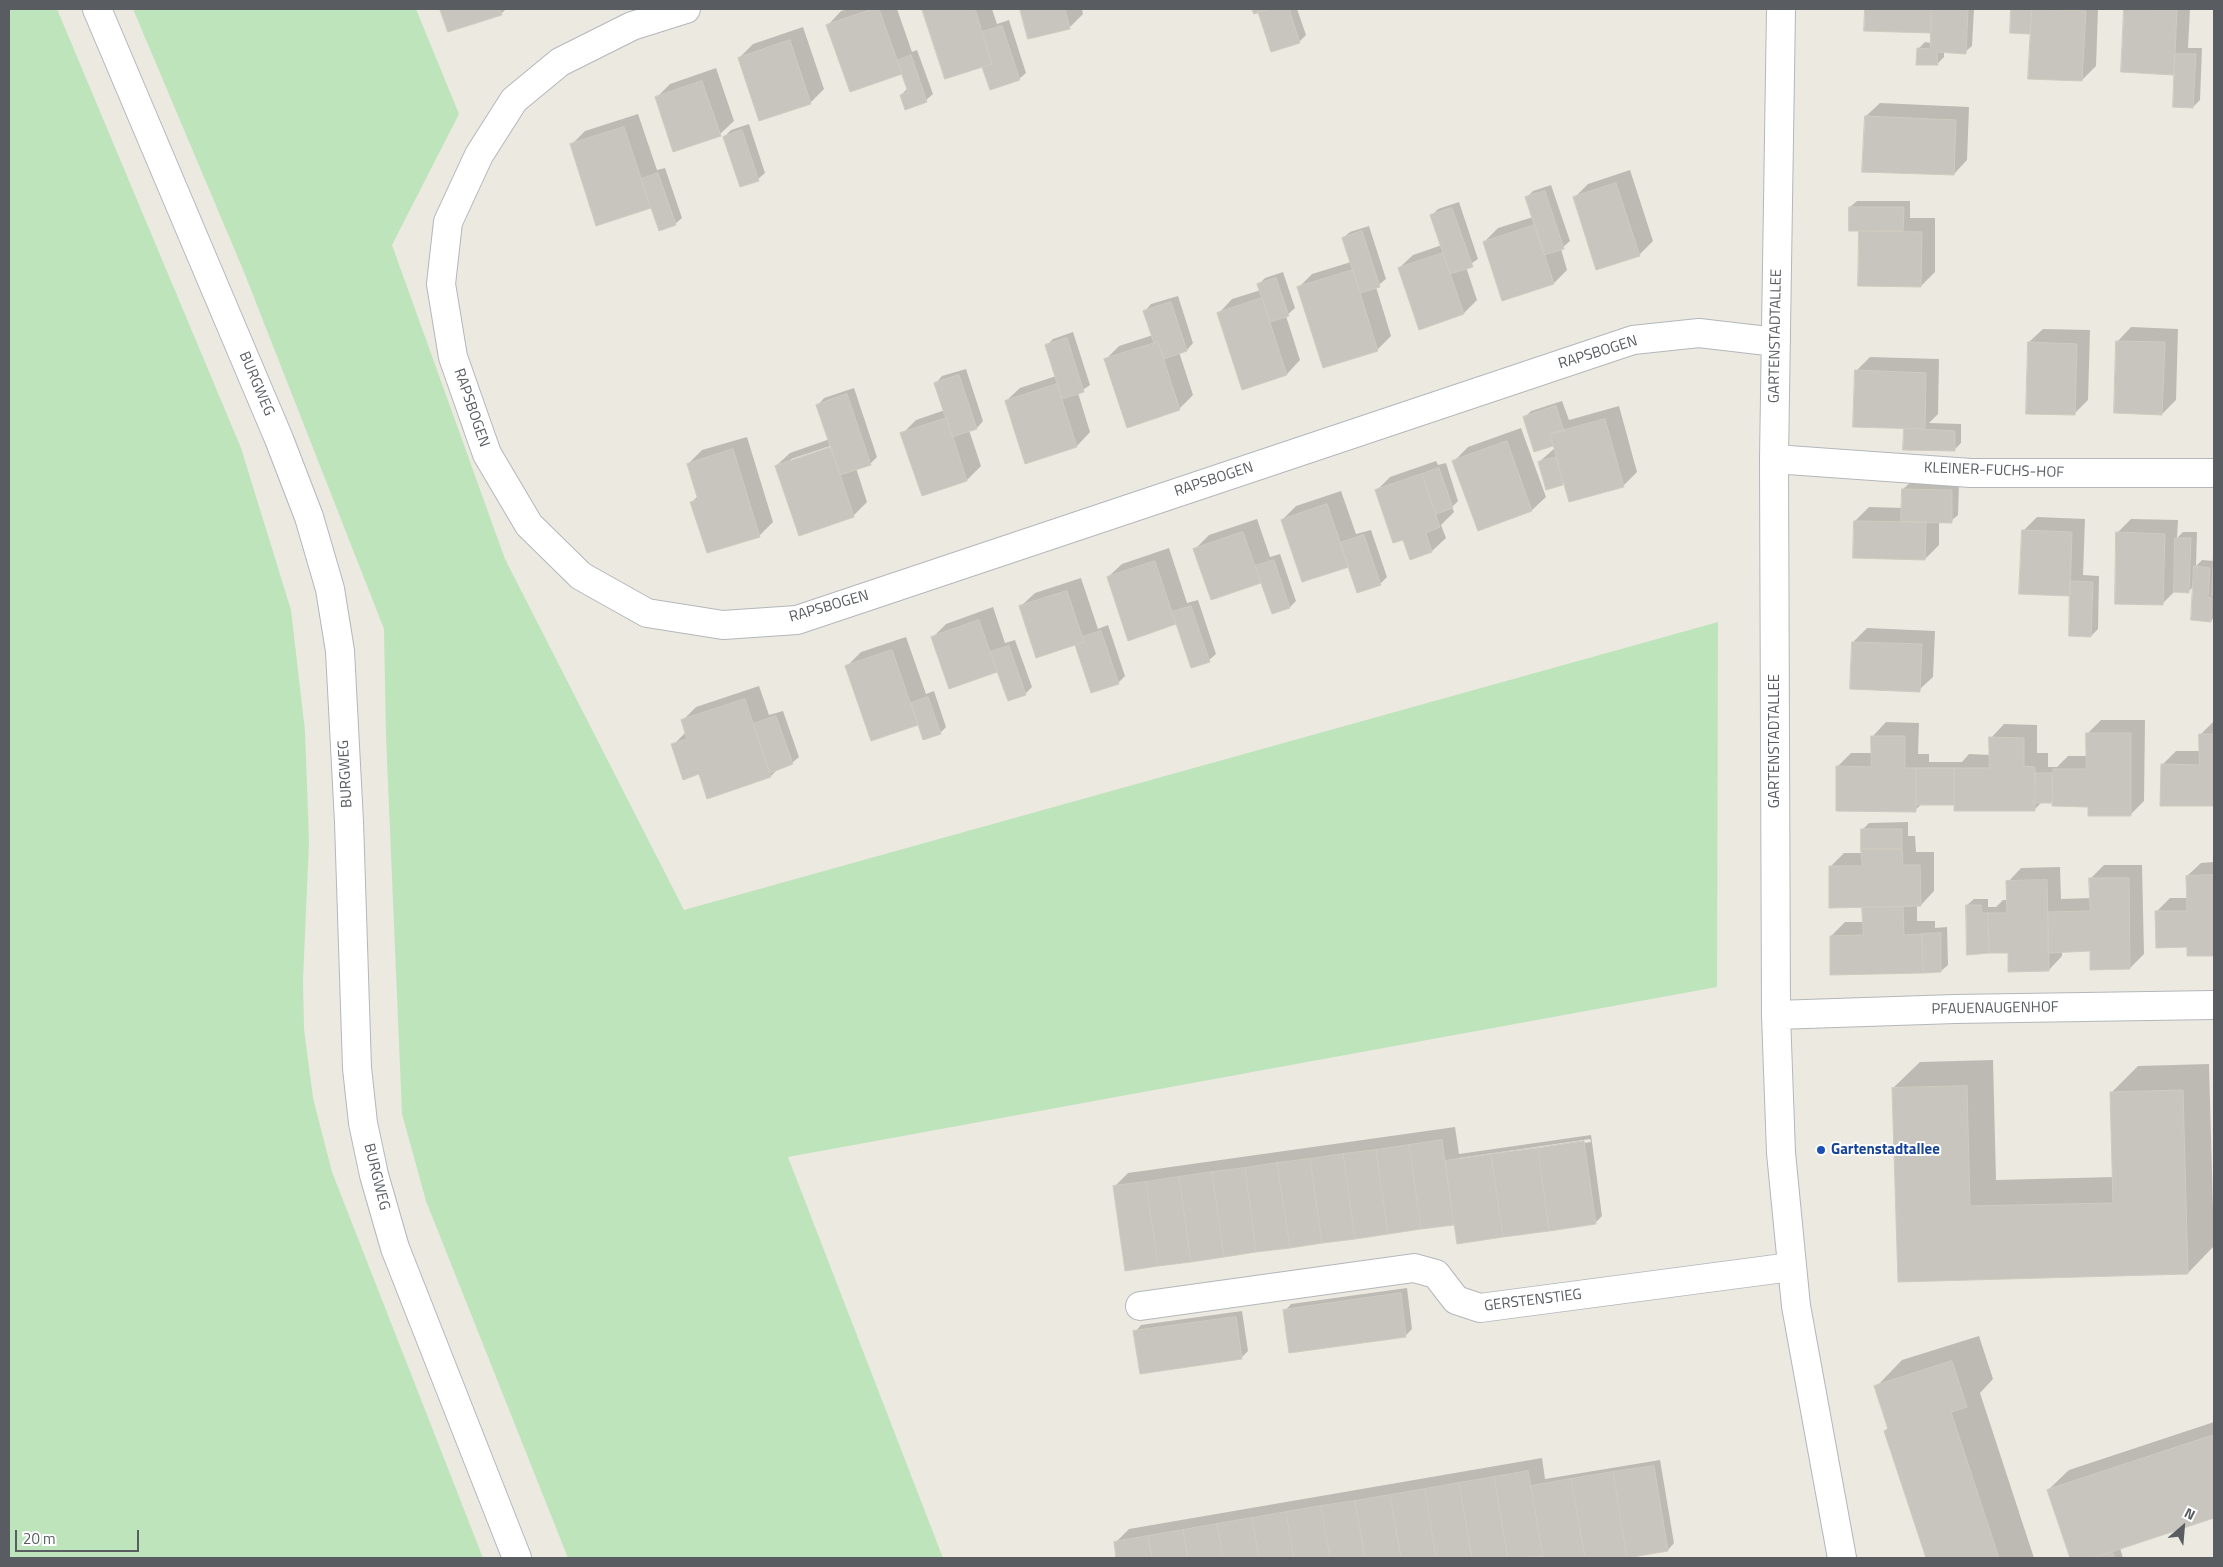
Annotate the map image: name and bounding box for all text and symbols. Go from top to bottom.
street label: GARTENSTADTALLEE [1766,269,1786,403]
street label: RAPSBOGEN [1556,332,1640,374]
street label: BURGWEG [234,349,278,419]
street label: RAPSBOGEN [449,366,493,450]
street label: RAPSBOGEN [1172,459,1256,501]
street label: KLEINER-FUCHS-HOF [1924,460,2064,482]
street label: RAPSBOGEN [787,587,871,627]
street label: GARTENSTADTALLEE [1766,674,1784,808]
street label: BURGWEG [335,740,357,808]
street label: PFAUENAUGENHOF [1931,999,2059,1019]
place label: Gartenstadtallee [1831,1141,1940,1159]
street label: BURGWEG [359,1142,393,1212]
marker: Gartenstadtallee [1815,1144,1827,1156]
street label: GERSTENSTIEG [1483,1286,1583,1316]
north arrow [2158,1502,2208,1552]
text: N [2181,1502,2199,1525]
scale bar [18,1520,141,1552]
text: 20 m [23,1527,56,1550]

